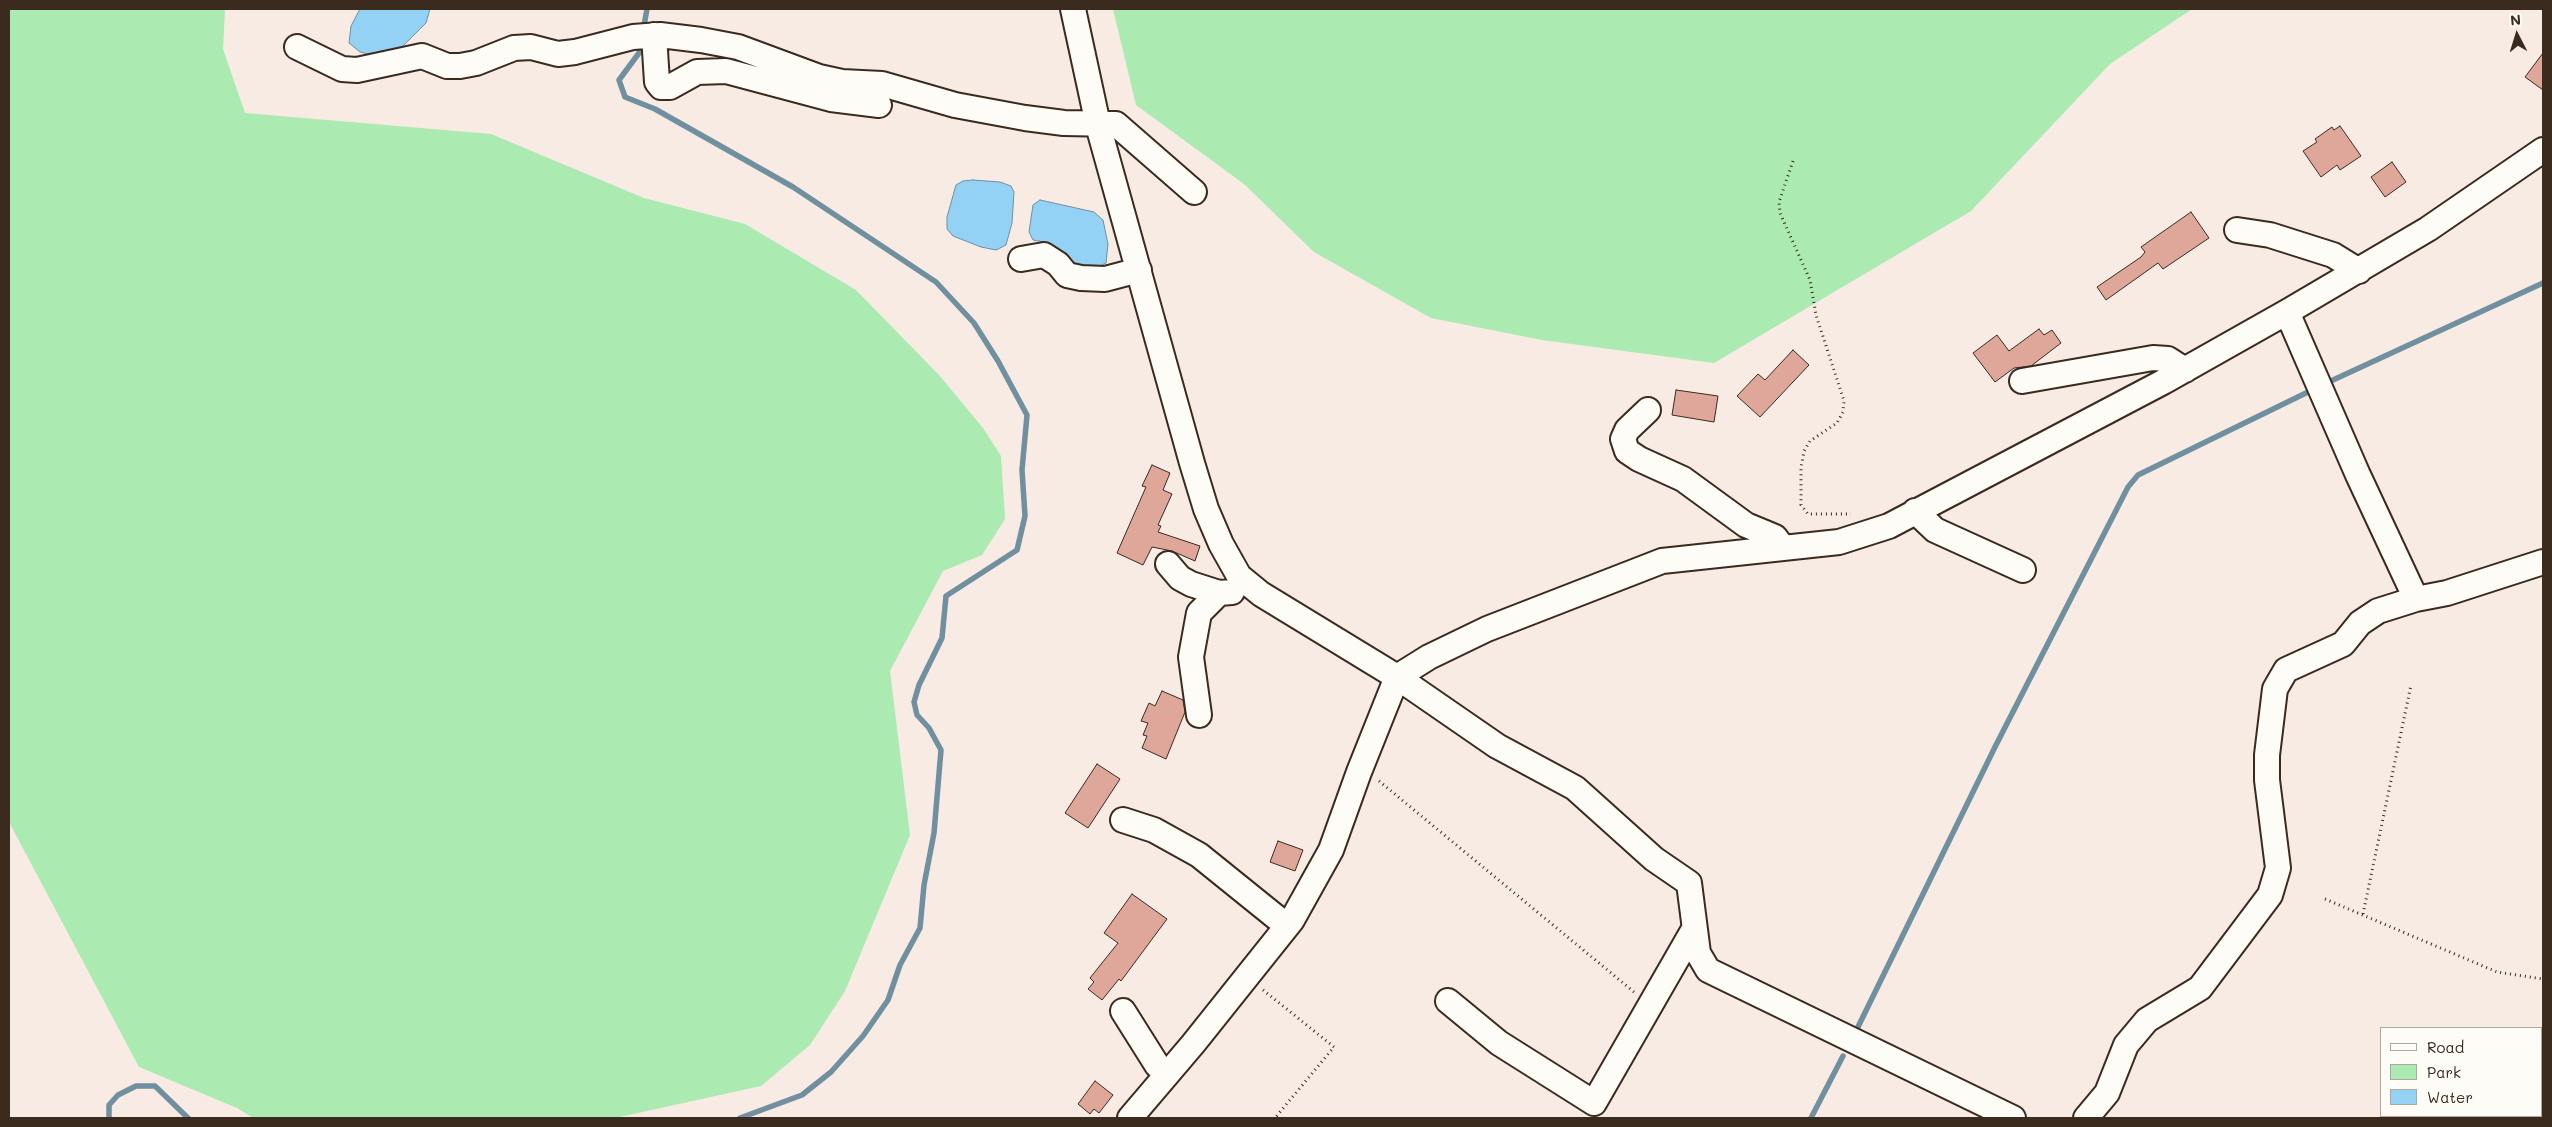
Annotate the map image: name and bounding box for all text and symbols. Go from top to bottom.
north arrow [2492,10,2542,60]
text: N [2510,10,2522,29]
legend [2380,1027,2542,1117]
text: Road [2427,1037,2464,1057]
text: Park [2427,1062,2461,1082]
text: Water [2427,1087,2473,1107]

